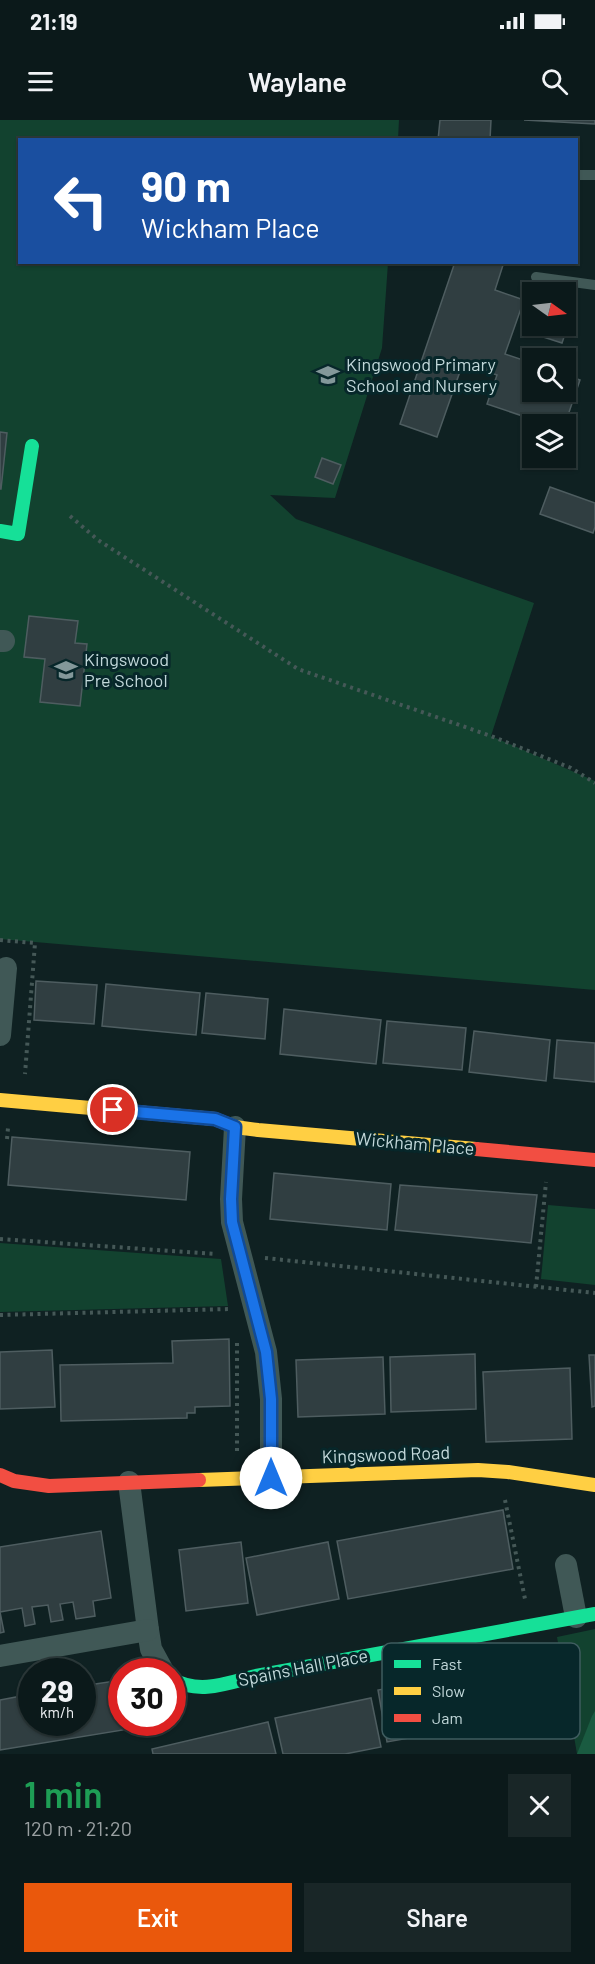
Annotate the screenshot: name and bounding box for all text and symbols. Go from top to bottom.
text: 21:19 [30,8,77,34]
icon: menu [24,65,57,98]
text: Waylane [248,65,347,97]
icon: search [538,65,571,98]
text: 90 m [141,160,231,210]
icon: left [42,162,120,240]
text: Wickham Place [141,211,320,243]
north arrow [522,282,576,336]
map controls [522,282,576,468]
button: search [522,348,576,402]
place label: Kingswood Primary School and Nursery [346,353,497,396]
school or university icon: Kingswood Primary School and Nursery [315,362,341,388]
button: layers [522,414,576,468]
place label: Kingswood Pre School [84,648,169,691]
school or university icon: Kingswood Pre School [53,657,79,683]
pin [87,1084,138,1135]
icon: arrive [96,1093,129,1126]
street label: Wickham Place [355,1127,475,1159]
street label: Kingswood Road [321,1441,451,1467]
position arrow [239,1446,303,1510]
legend [382,1643,580,1739]
street label: Spains Hall Place [236,1644,370,1690]
text: Fast [432,1654,462,1673]
speed limit sign: 30 [108,1658,186,1736]
text: 29 [41,1672,73,1708]
text: Slow [432,1681,465,1700]
text: km/h [40,1703,74,1721]
text: Jam [432,1708,463,1727]
text: 1 min [24,1772,103,1815]
button: close [508,1774,571,1837]
text: 120 m · 21:20 [24,1816,132,1840]
button: Exit [24,1883,292,1952]
button: Share [304,1883,571,1952]

